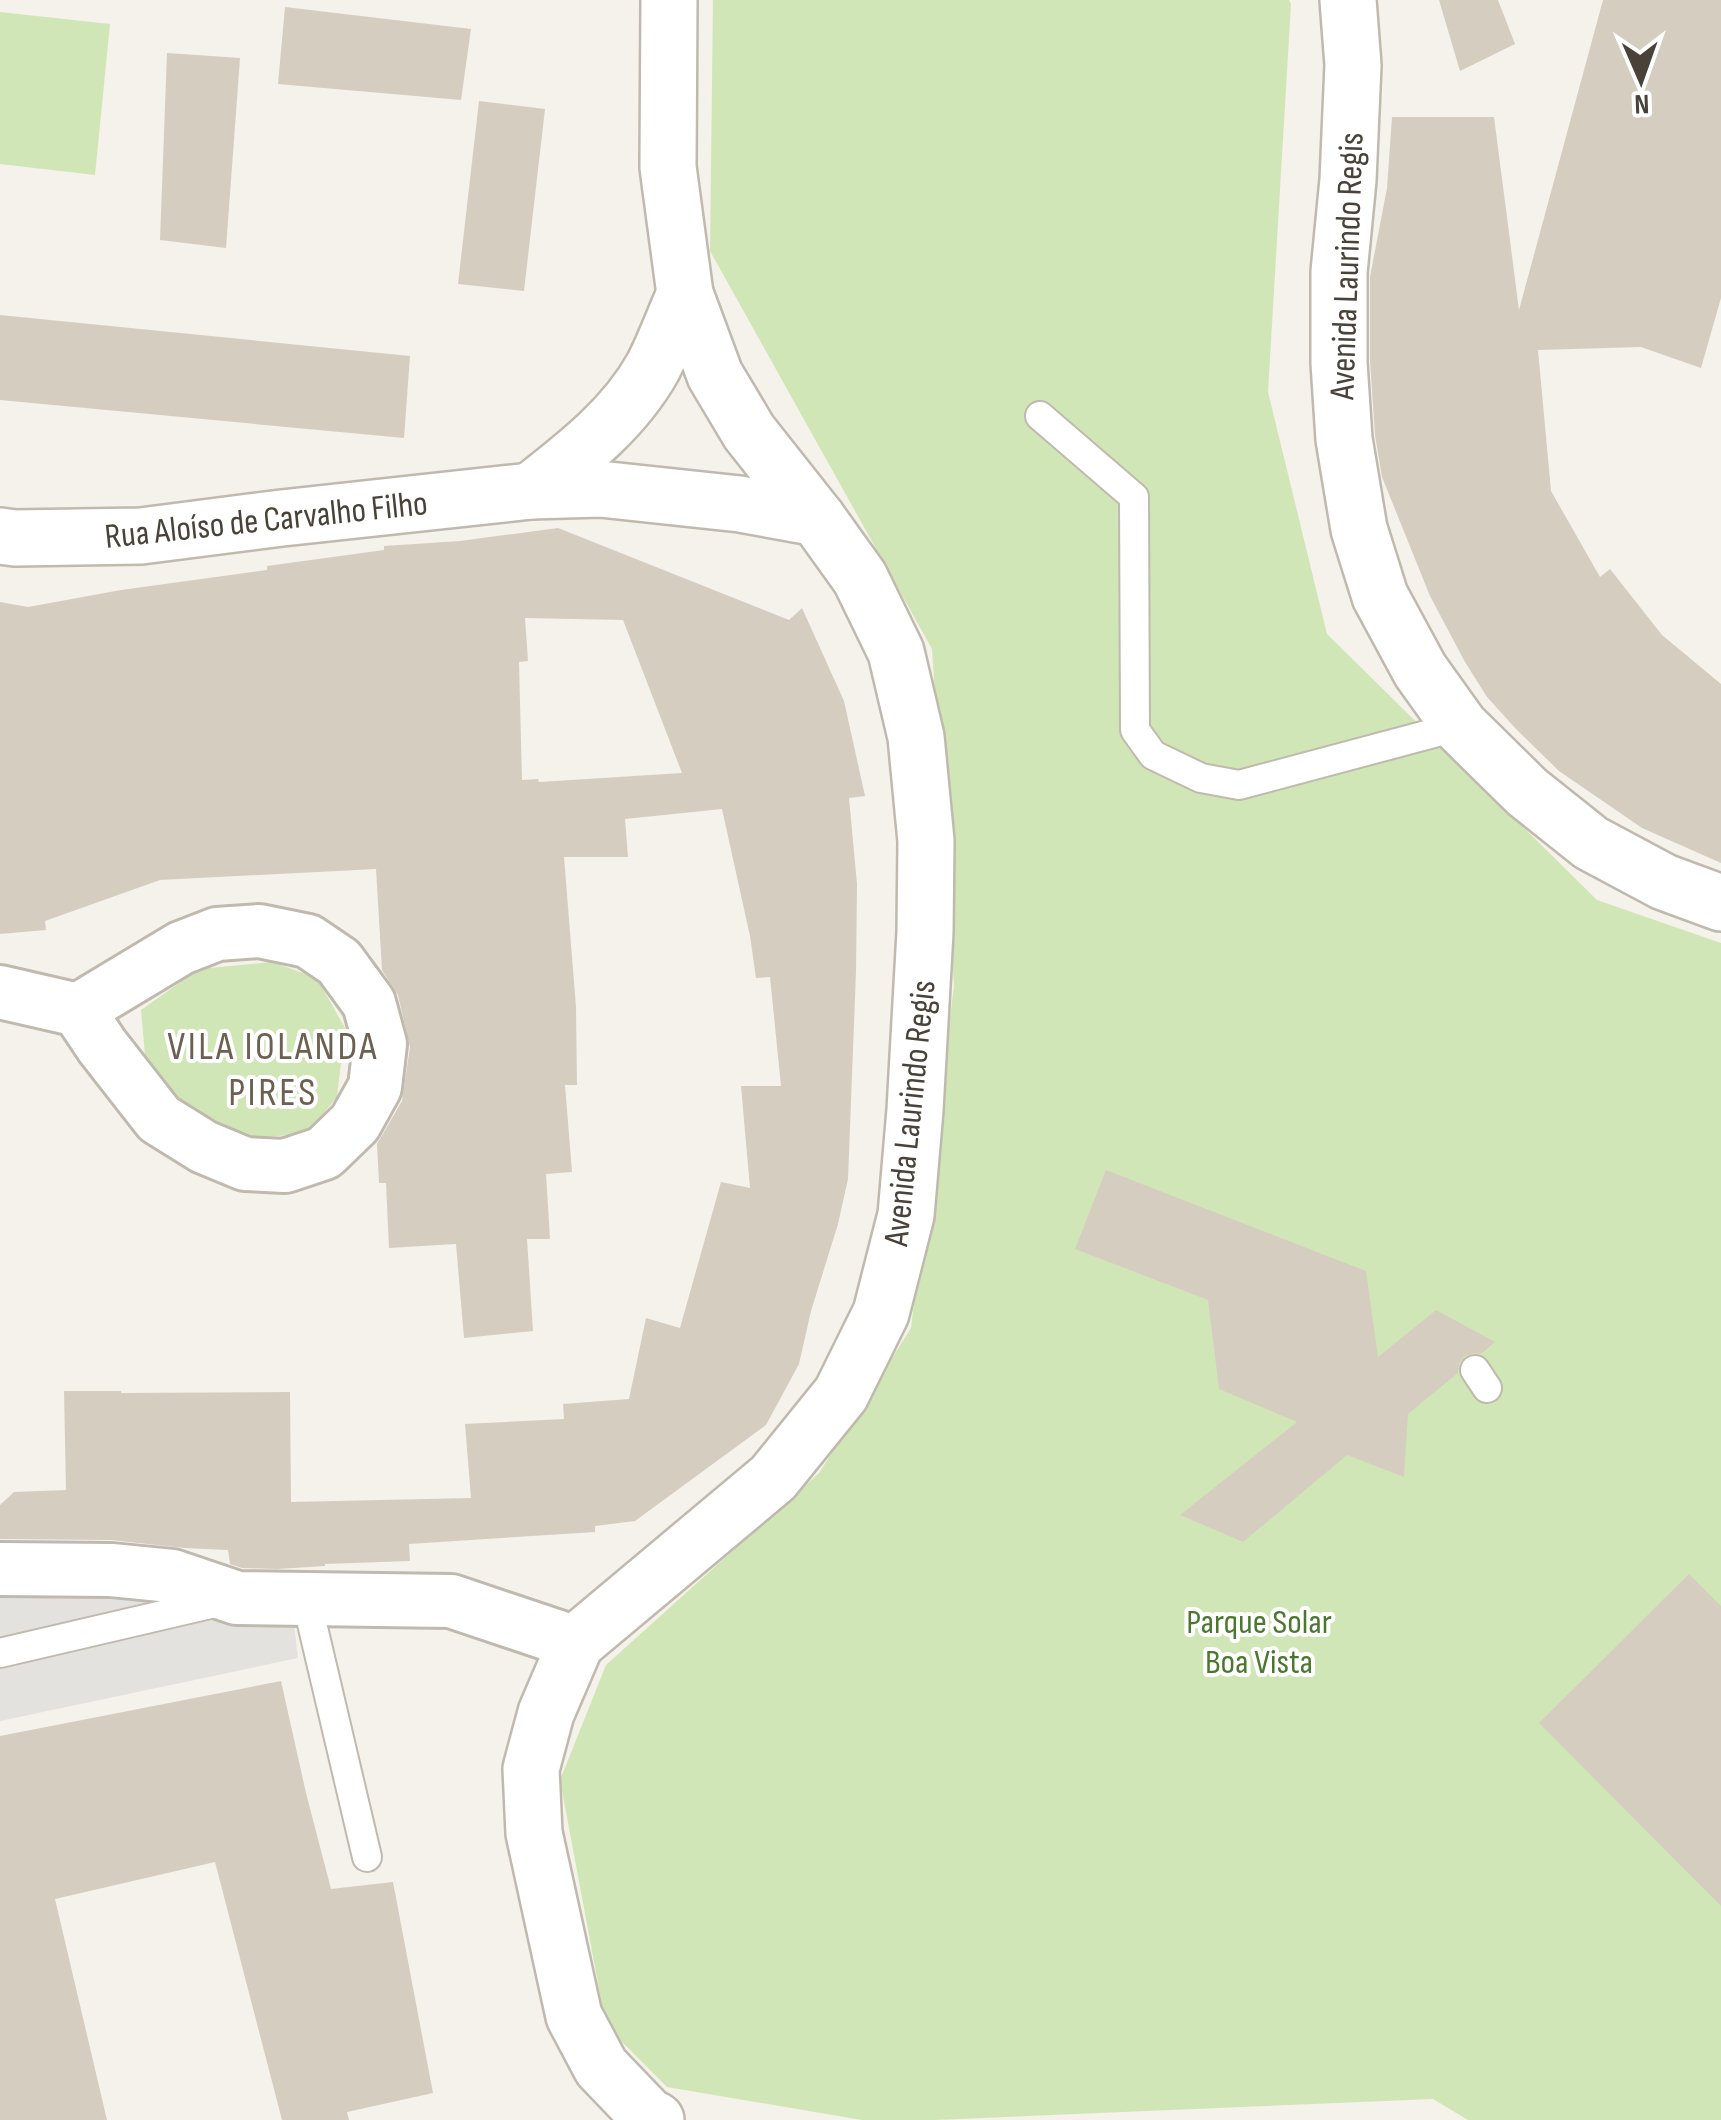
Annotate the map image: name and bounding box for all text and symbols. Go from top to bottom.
north arrow [1591,30,1691,130]
text: N [1634,87,1650,120]
street label: Avenida Laurindo Regis [1321,132,1374,401]
street label: Rua Aloíso de Carvalho Filho [103,482,430,559]
street label: Avenida Laurindo Regis [875,978,946,1249]
district label: VILA IOLANDA PIRES [167,1023,379,1117]
park label: Parque Solar Boa Vista [1186,1601,1332,1684]

